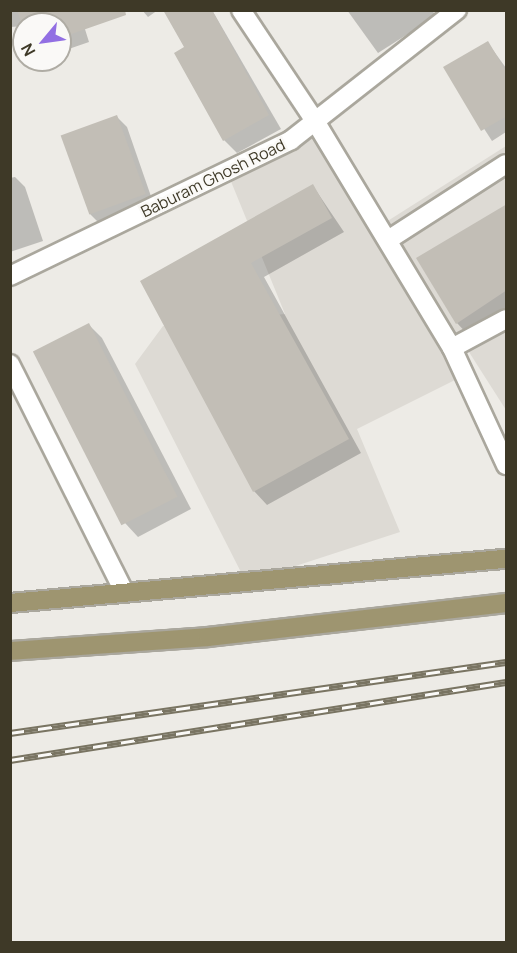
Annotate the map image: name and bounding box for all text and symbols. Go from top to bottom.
north arrow [12,12,72,72]
text: N [16,39,40,60]
street label: Baburam Ghosh Road [138,135,288,221]

